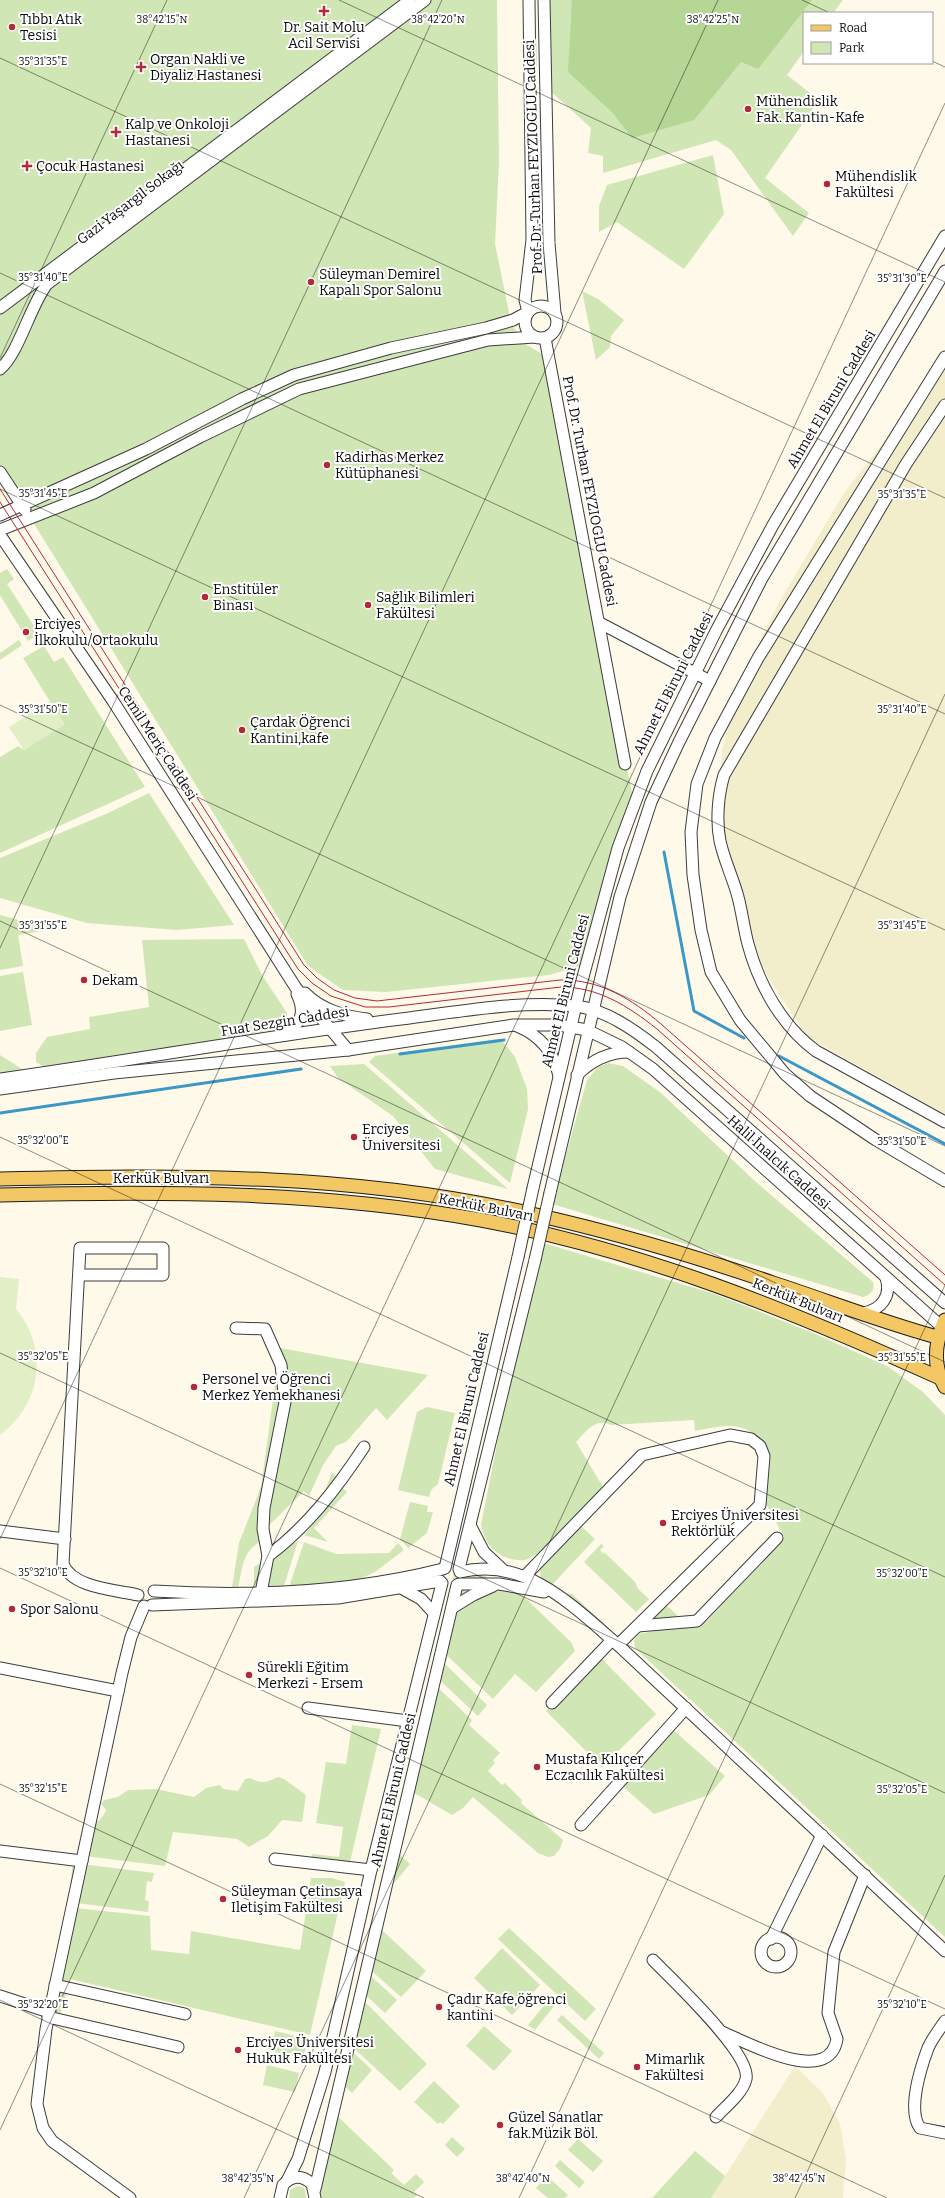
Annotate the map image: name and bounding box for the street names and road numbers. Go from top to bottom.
street label: Prof. Dr. Turhan FEYZIOGLU Caddesi [521,40,546,274]
street label: Gazi Yaşargil Sokağı [74,157,187,248]
street label: Ahmet El Biruni Caddesi [783,327,879,471]
street label: Prof. Dr. Turhan FEYZIOGLU Caddesi [559,374,620,608]
street label: Ahmet El Biruni Caddesi [630,609,717,757]
street label: Cemil Meriç Caddesi [114,683,201,803]
street label: Ahmet El Biruni Caddesi [538,912,593,1070]
street label: Fuat Sezgin Caddesi [220,1003,350,1040]
street label: Halil İnalcık Caddesi [724,1112,834,1213]
street label: Kerkük Bulvarı [113,1170,209,1187]
street label: Kerkük Bulvarı [437,1190,535,1225]
street label: Kerkük Bulvarı [750,1275,846,1326]
street label: Ahmet El Biruni Caddesi [440,1330,493,1488]
street label: Ahmet El Biruni Caddesi [367,1711,420,1869]

